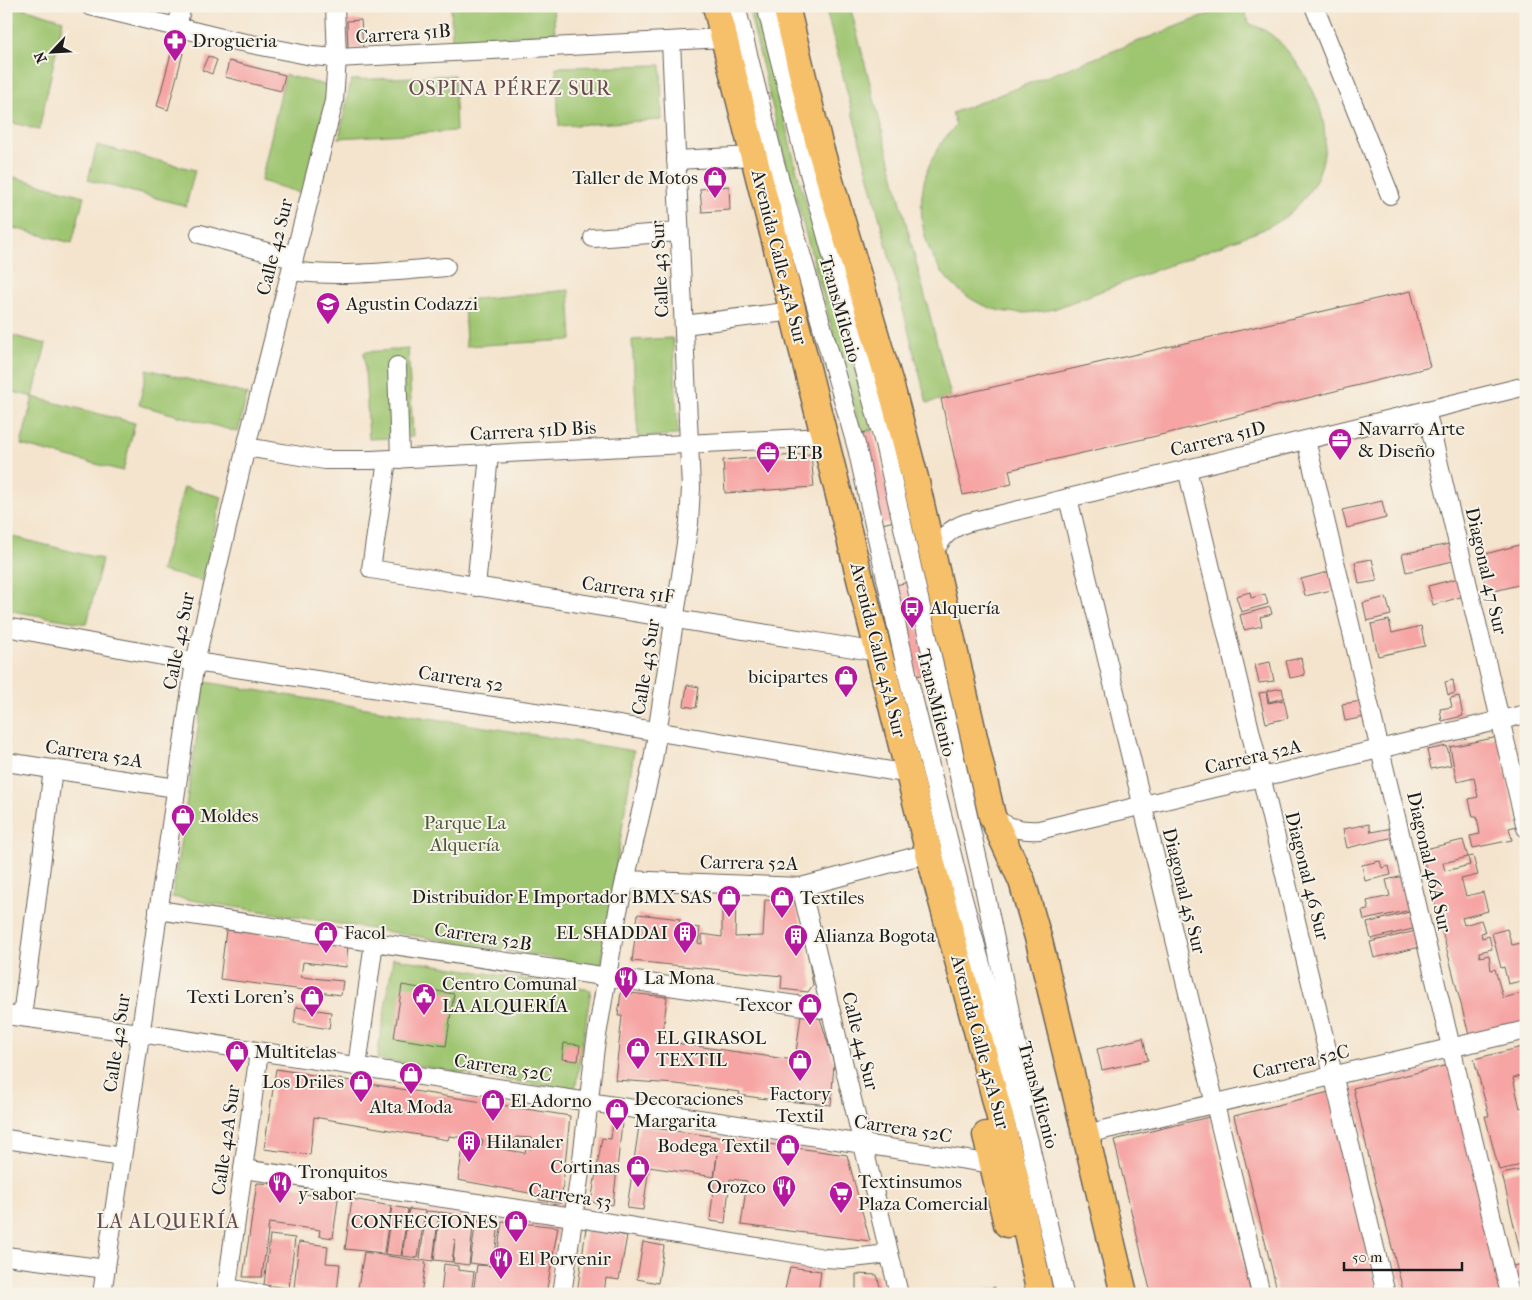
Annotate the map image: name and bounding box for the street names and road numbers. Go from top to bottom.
street label: Carrera 51B [355,20,451,48]
street label: Avenida Calle 45A Sur [746,166,812,348]
street label: Calle 42 Sur [252,195,298,298]
street label: Calle 43 Sur [646,219,674,318]
street label: TransMilenio [814,253,866,365]
street label: Carrera 51D Bis [469,417,597,445]
street label: Carrera 51D [1168,417,1268,461]
street label: Diagonal 47 Sur [1461,505,1512,638]
street label: Avenida Calle 45A Sur [845,559,911,741]
street label: Carrera 51F [580,572,676,608]
street label: Calle 42 Sur [159,589,199,692]
street label: Calle 43 Sur [628,616,665,717]
street label: TransMilenio [912,647,960,759]
street label: Carrera 52 [417,661,505,697]
street label: Carrera 52A [44,735,145,773]
street label: Carrera 52A [1203,735,1304,779]
street label: Diagonal 46A Sur [1402,789,1456,936]
street label: Diagonal 46 Sur [1280,809,1334,943]
street label: Diagonal 45 Sur [1158,826,1211,957]
street label: Carrera 52A [700,851,799,875]
street label: Carrera 52B [433,918,533,956]
street label: Avenida Calle 45A Sur [946,952,1014,1132]
street label: Calle 44 Sur [837,990,883,1093]
street label: Calle 42 Sur [99,992,135,1094]
street label: TransMilenio [1013,1039,1063,1151]
street label: Carrera 52C [1250,1040,1352,1084]
street label: Carrera 52C [453,1049,553,1087]
street label: Calle 42A Sur [207,1082,245,1197]
street label: Carrera 52C [853,1110,953,1148]
street label: Carrera 53 [527,1179,613,1213]

